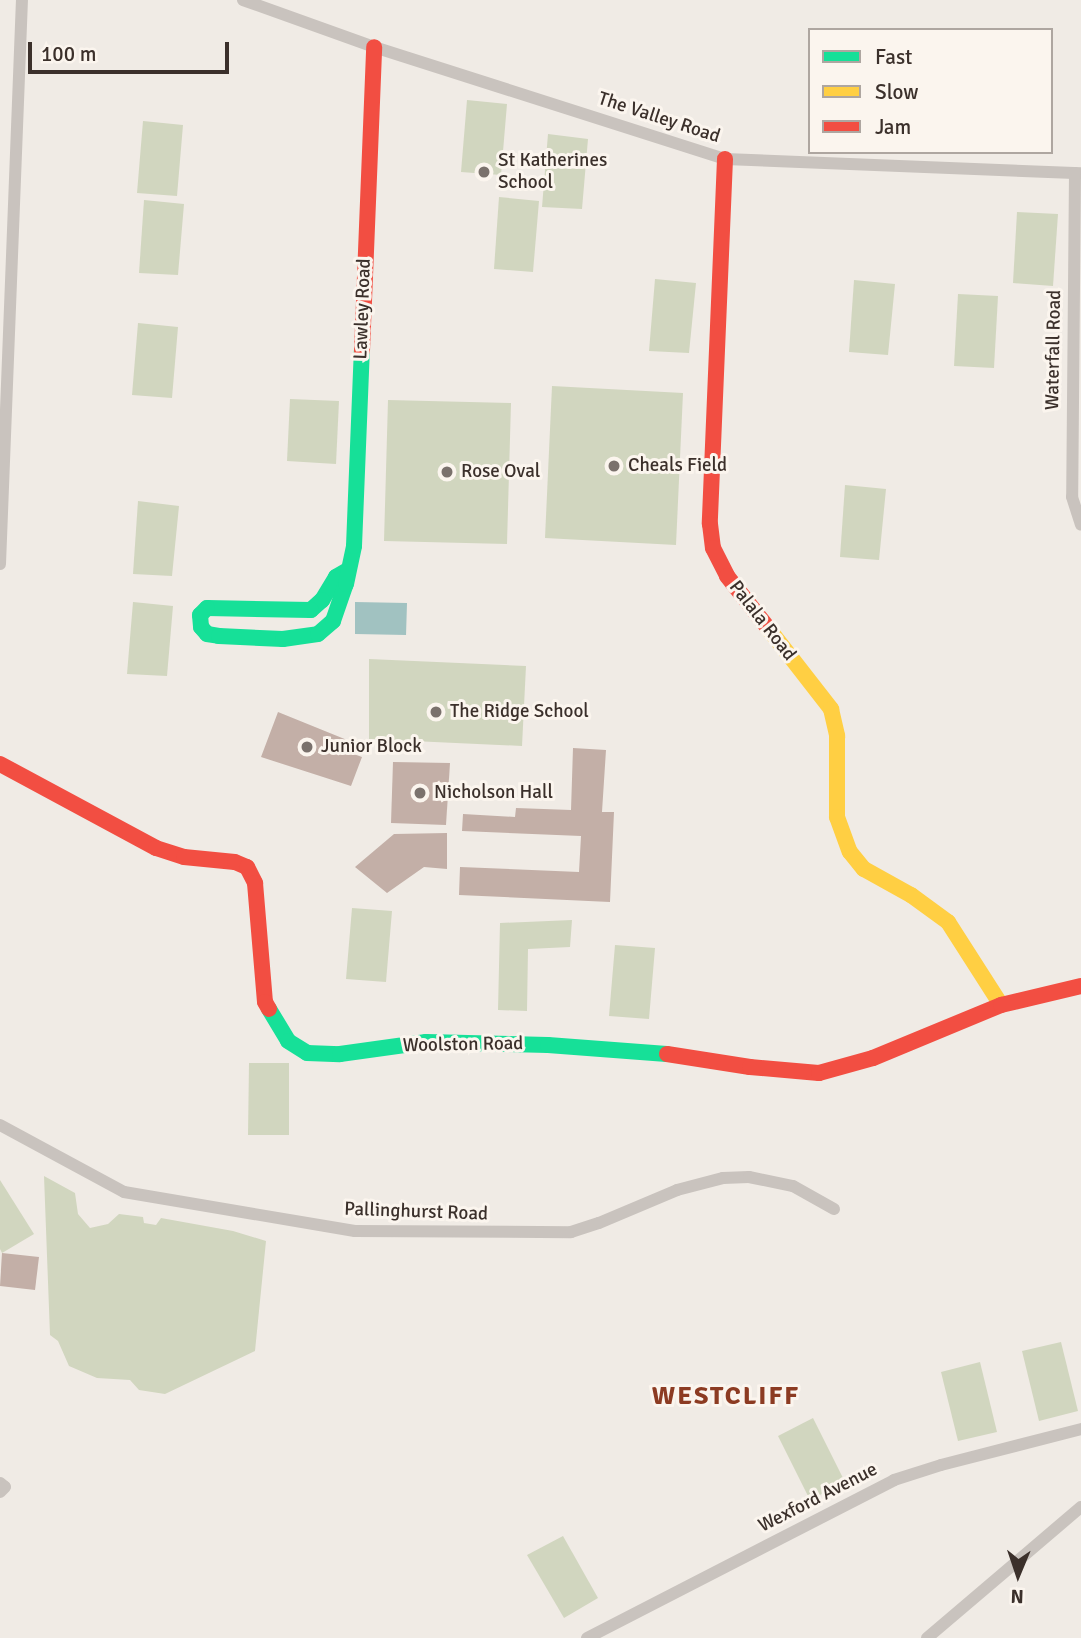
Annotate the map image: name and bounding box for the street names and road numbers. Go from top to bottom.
street label: The Valley Road [595,88,723,148]
street label: Lawley Road [350,258,376,360]
street label: Waterfall Road [1042,290,1066,410]
street label: Palala Road [724,576,800,666]
street label: Woolston Road [403,1033,523,1057]
street label: Pallinghurst Road [344,1198,488,1226]
street label: Wexford Avenue [755,1458,881,1538]

